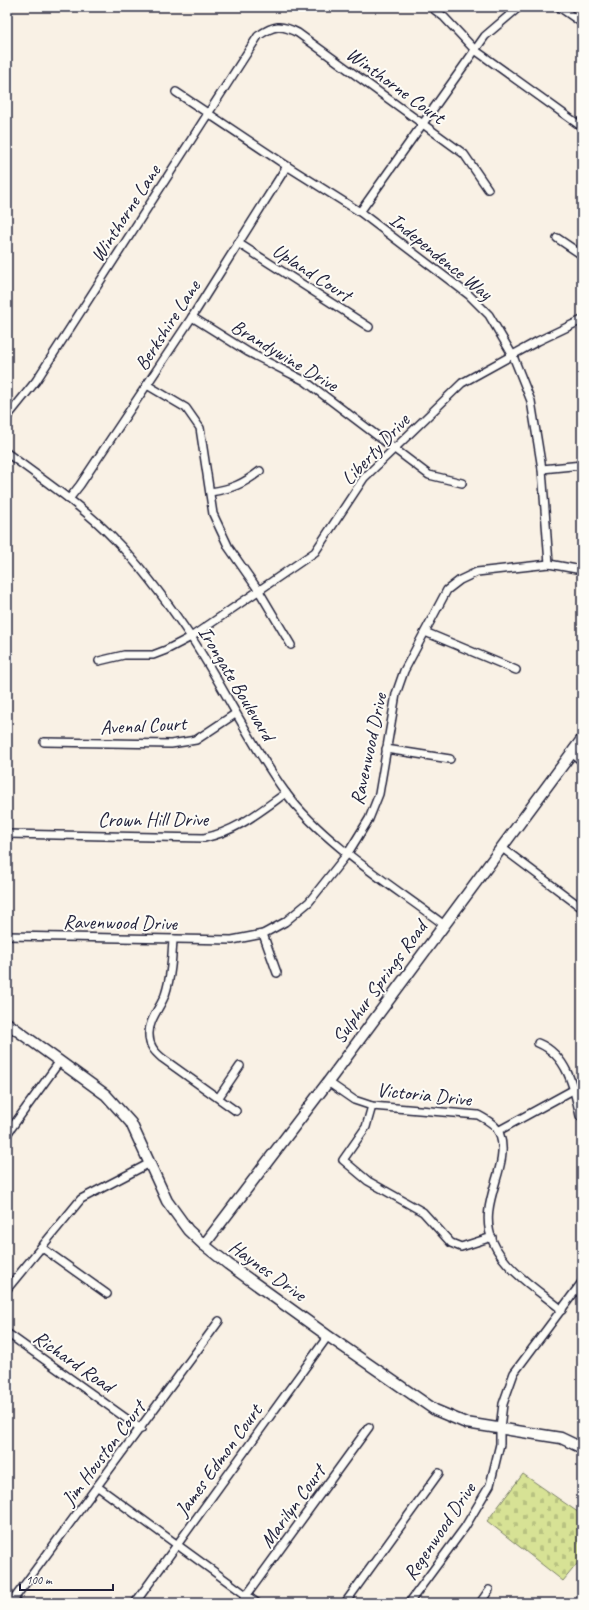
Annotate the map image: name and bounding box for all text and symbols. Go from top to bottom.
street label: Winthorne Court [342,41,452,131]
street label: Winthorne Lane [85,159,167,267]
street label: Independence Way [384,207,498,306]
street label: Upland Court [268,238,359,309]
street label: Berkshire Lane [129,274,207,375]
street label: Brandywine Drive [227,314,344,398]
street label: Liberty Drive [336,407,416,490]
street label: Irongate Boulevard [193,621,282,748]
street label: Ravenwood Drive [344,689,393,807]
street label: Avenal Court [99,711,189,740]
street label: Crown Hill Drive [98,807,210,832]
street label: Ravenwood Drive [63,909,179,936]
street label: Sulphur Springs Road [326,913,434,1049]
street label: Victoria Drive [376,1077,474,1112]
street label: Haynes Drive [224,1234,312,1308]
street label: Richard Road [29,1325,121,1400]
street label: Jim Houston Court [56,1394,153,1511]
street label: James Edmon Court [169,1398,269,1522]
street label: Marilyn Court [254,1457,333,1552]
street label: Regenwood Drive [398,1476,482,1585]
scale bar [20,1566,113,1592]
text: 100 m [26,1572,53,1588]

